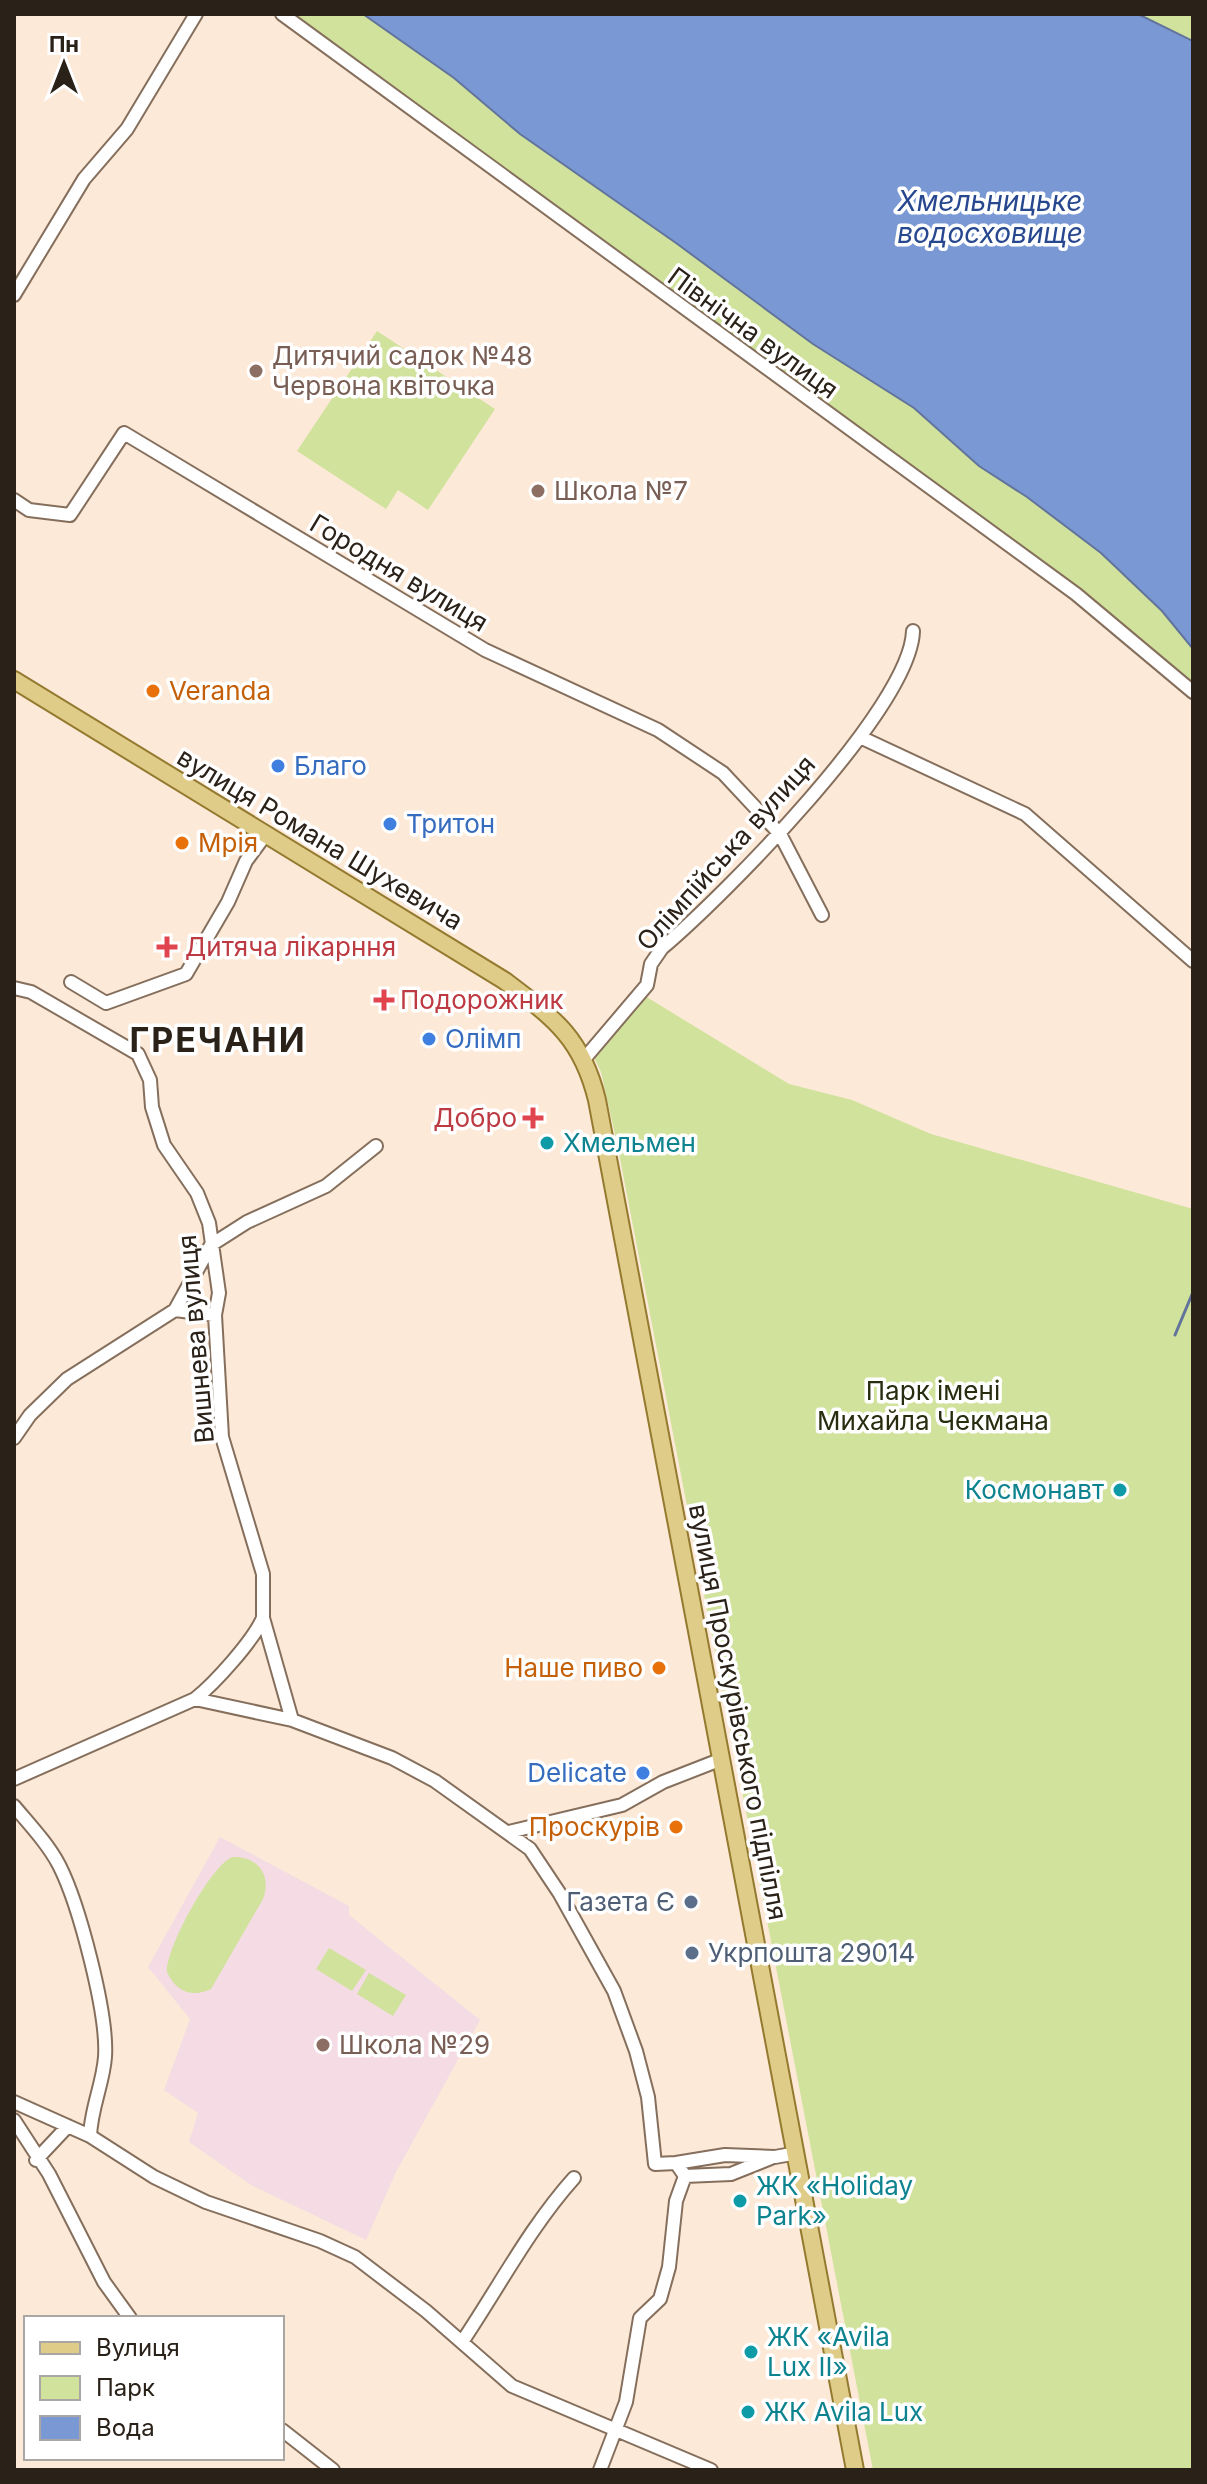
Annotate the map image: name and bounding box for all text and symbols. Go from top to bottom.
north arrow [24,24,104,104]
text: Пн [49,31,79,57]
water label: Хмельницьке водосховище [897,184,1083,250]
street label: Північна вулиця [662,260,844,405]
place label: Дитячий садок №48 Червона квіточка [272,340,533,401]
marker: Дитячий садок №48 Червона квіточка [247,362,265,380]
place label: Школа №7 [554,475,688,506]
marker: Школа №7 [529,482,547,500]
street label: Городня вулиця [305,507,494,638]
place label: Veranda [169,675,271,706]
marker: Veranda [144,682,162,700]
street label: вулиця Романа Шухевича [172,741,469,936]
street label: Олімпійська вулиця [630,749,821,957]
place label: Благо [294,750,367,781]
marker: Благо [269,757,287,775]
place label: Тритон [406,808,495,839]
marker: Тритон [381,815,399,833]
place label: Мрія [198,827,258,858]
marker: Мрія [173,834,191,852]
place label: Дитяча лікарння [185,931,396,962]
marker: Дитяча лікарння [156,936,178,958]
place label: Подорожник [400,984,564,1015]
marker: Подорожник [375,991,393,1009]
district label: ГРЕЧАНИ [129,1019,307,1060]
place label: Олімп [445,1023,521,1054]
marker: Олімп [420,1030,438,1048]
place label: Добро [433,1102,517,1133]
marker: Добро [524,1109,542,1127]
place label: Хмельмен [563,1127,696,1158]
marker: Хмельмен [538,1134,556,1152]
street label: Вишнева вулиця [171,1233,220,1445]
park label: Парк імені Михайла Чекмана [817,1375,1049,1436]
place label: Космонавт [965,1474,1104,1505]
marker: Космонавт [1111,1481,1129,1499]
street label: вулиця Проскурівського підпілля [683,1501,794,1923]
place label: Наше пиво [504,1652,643,1683]
marker: Наше пиво [650,1659,668,1677]
place label: Delicate [527,1757,627,1788]
marker: Delicate [634,1764,652,1782]
place label: Проскурів [529,1811,660,1842]
marker: Проскурів [667,1818,685,1836]
place label: Газета Є [566,1886,675,1917]
marker: Газета Є [682,1893,700,1911]
place label: Укрпошта 29014 [708,1937,915,1968]
marker: Укрпошта 29014 [683,1944,701,1962]
place label: Школа №29 [339,2029,490,2060]
marker: Школа №29 [314,2036,332,2054]
place label: ЖК «Holiday Park» [756,2170,913,2231]
marker: ЖК «Holiday Park» [731,2192,749,2210]
legend [24,2316,284,2460]
place label: ЖК «Avila Lux II» [767,2321,890,2382]
text: Вулиця [96,2333,180,2362]
marker: ЖК «Avila Lux II» [742,2343,760,2361]
text: Парк [96,2373,155,2402]
place label: ЖК Avila Lux [764,2396,923,2427]
marker: ЖК Avila Lux [739,2403,757,2421]
text: Вода [96,2413,155,2442]

